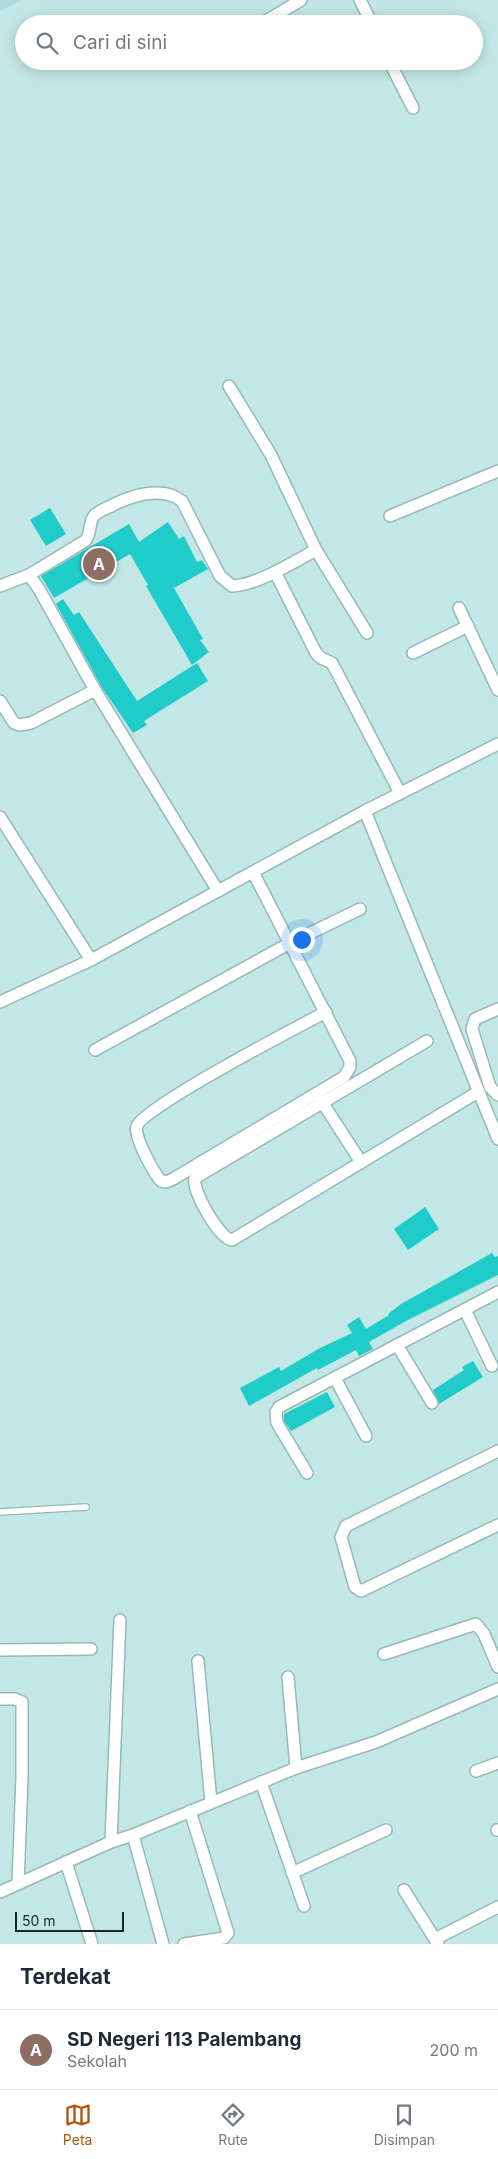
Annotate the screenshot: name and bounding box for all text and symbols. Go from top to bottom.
search box [15,15,483,70]
icon: search [33,29,61,57]
text: Cari di sini [73,31,167,54]
pin: A [83,545,115,583]
your location [289,927,315,953]
scale bar [15,1909,124,1932]
text: 50 m [22,1912,56,1929]
text: Terdekat [20,1964,111,1989]
text: SD Negeri 113 Palembang [67,2028,301,2051]
text: A [30,2040,42,2060]
text: 200 m [430,2040,478,2060]
text: Sekolah [67,2051,127,2071]
tab: Peta [63,2101,92,2148]
tab: Rute [218,2101,248,2148]
tab: Disimpan [374,2101,435,2148]

